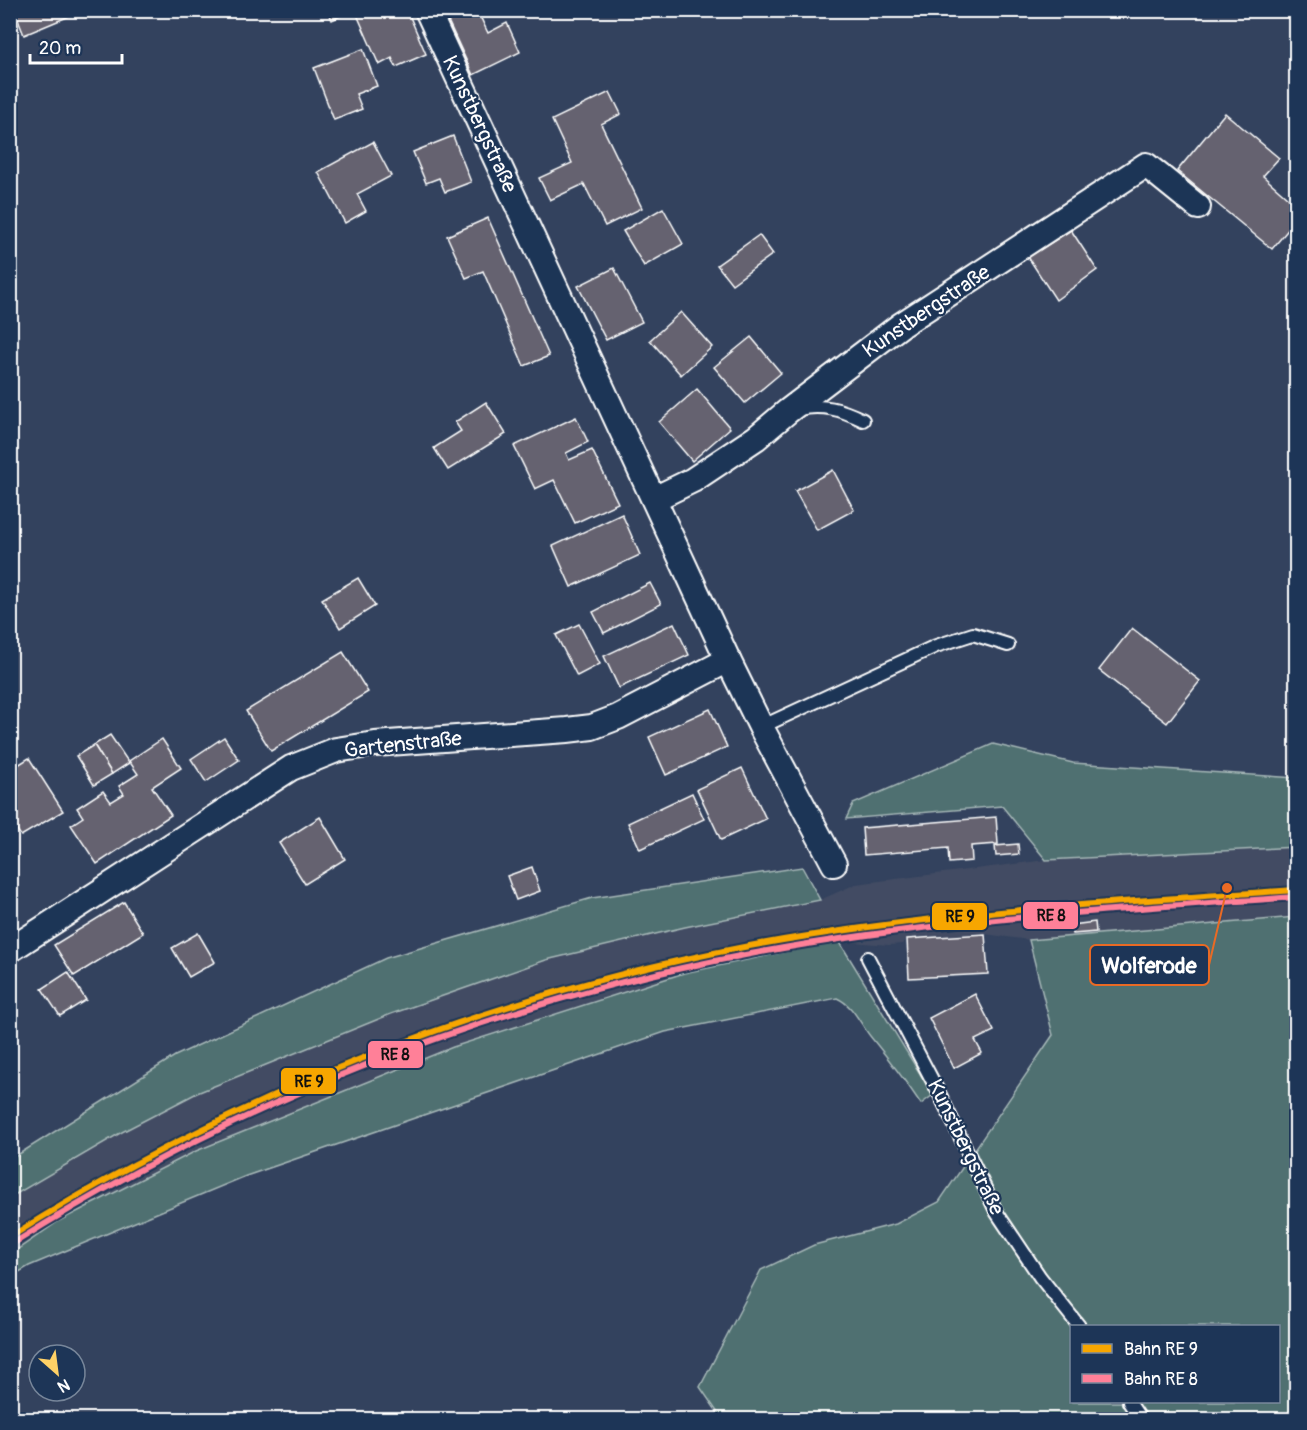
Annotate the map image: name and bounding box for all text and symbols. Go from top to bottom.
scale bar [30,27,122,65]
text: 20 m [39,37,81,60]
street label: Kunstbergstraße [436,51,523,198]
street label: Kunstbergstraße [857,258,996,364]
street label: Gartenstraße [343,725,464,764]
line badge: RE 8 [1022,901,1079,930]
line badge: RE 9 [931,902,988,931]
text: RE 8 [1036,906,1066,926]
text: RE 9 [945,907,975,927]
callout: Wolferode [1090,945,1209,985]
text: Wolferode [1101,952,1198,980]
line badge: RE 8 [367,1040,424,1069]
text: RE 8 [380,1045,410,1065]
line badge: RE 9 [280,1067,337,1095]
text: RE 9 [294,1072,324,1092]
street label: Kunstbergstraße [921,1075,1010,1220]
legend [1070,1325,1280,1403]
text: Bahn RE 9 [1124,1338,1198,1361]
north arrow [27,1343,87,1403]
text: Bahn RE 8 [1124,1368,1198,1391]
text: N [54,1374,73,1397]

